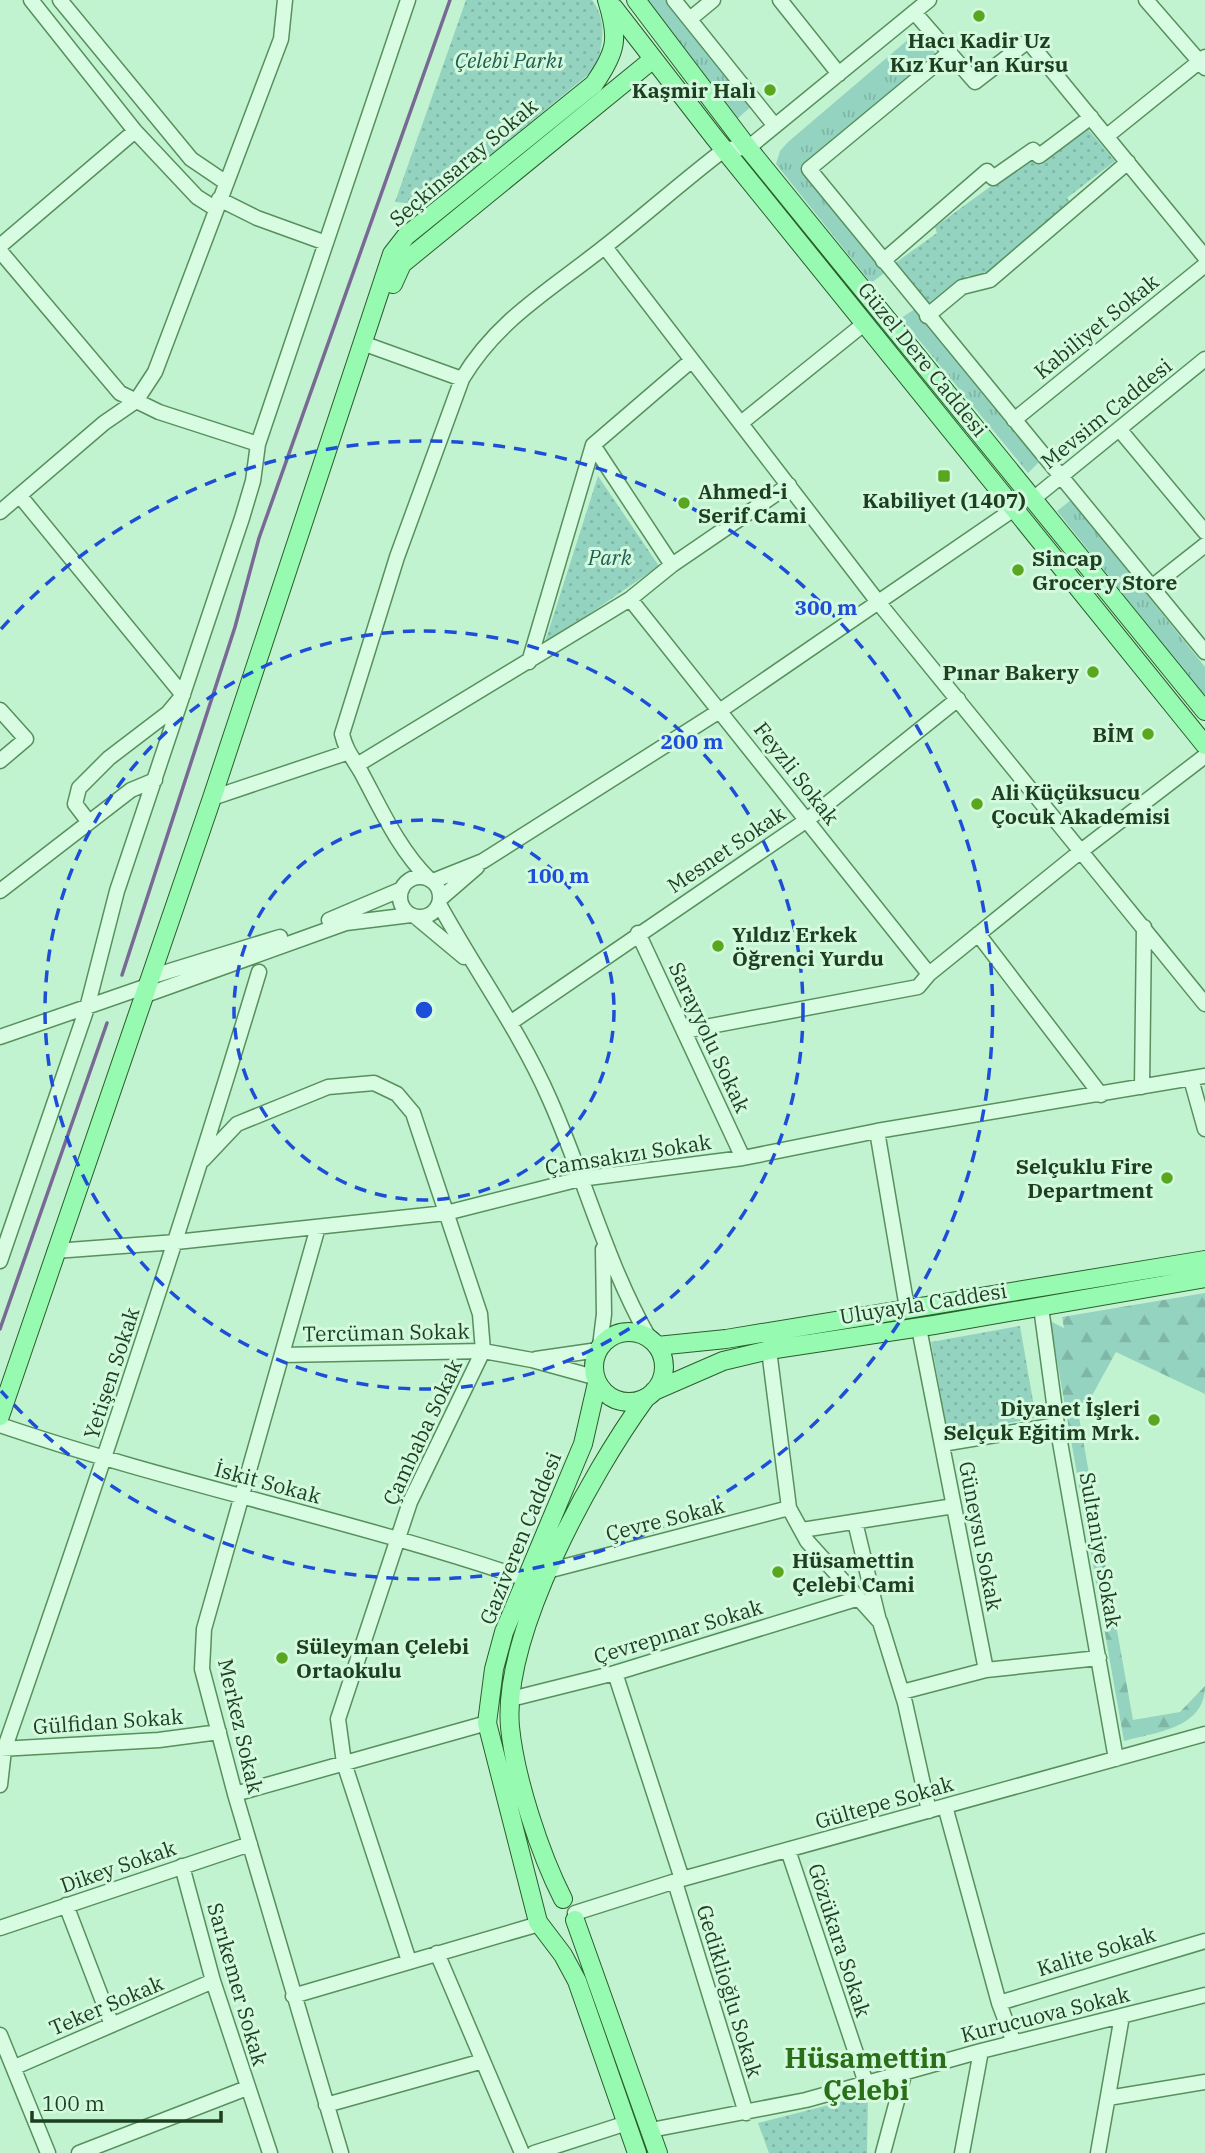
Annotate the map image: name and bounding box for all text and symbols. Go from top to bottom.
marker: Hacı Kadir Uz Kız Kur'an Kursu [971,8,987,24]
place label: Hacı Kadir Uz Kız Kur'an Kursu [890,26,1069,78]
park label: Çelebi Parkı [455,46,564,74]
place label: Kaşmir Halı [632,76,756,104]
marker: Kaşmir Halı [762,82,778,98]
street label: Seçkinsaray Sokak [383,91,544,232]
street label: Kabiliyet Sokak [1028,267,1165,385]
street label: Güzel Dere Caddesi [852,276,994,442]
street label: Mevsim Caddesi [1035,351,1177,475]
marker: Kabiliyet (1407) [936,468,952,484]
place label: Ahmed-i Serif Cami [698,477,807,529]
place label: Kabiliyet (1407) [862,486,1026,514]
marker: Ahmed-i Serif Cami [676,495,692,511]
park label: Park [587,543,633,571]
place label: Sincap Grocery Store [1032,544,1178,596]
marker: Sincap Grocery Store [1010,562,1026,578]
text: 300 m [794,593,858,621]
place label: Pınar Bakery [942,658,1079,686]
marker: Pınar Bakery [1085,664,1101,680]
street label: Feyzli Sokak [748,716,846,831]
place label: BİM [1092,720,1134,748]
marker: BİM [1140,726,1156,742]
text: 200 m [660,727,724,755]
place label: Ali Küçüksucu Çocuk Akademisi [991,778,1170,830]
marker: Ali Küçüksucu Çocuk Akademisi [969,796,985,812]
street label: Mesnet Sokak [661,799,791,899]
text: 100 m [526,861,590,889]
place label: Yıldız Erkek Öğrenci Yurdu [732,920,884,972]
marker: Yıldız Erkek Öğrenci Yurdu [710,938,726,954]
street label: Sarayyolu Sokak [663,957,758,1118]
centre of rings [412,998,436,1022]
street label: Çamsakızı Sokak [543,1127,714,1181]
place label: Selçuklu Fire Department [1016,1152,1153,1204]
marker: Selçuklu Fire Department [1159,1170,1175,1186]
street label: Uluyayla Caddesi [837,1276,1009,1330]
street label: Yetişen Sokak [77,1303,146,1443]
street label: Tercüman Sokak [302,1317,471,1347]
street label: Çambaba Sokak [376,1354,468,1510]
place label: Diyanet İşleri Selçuk Eğitim Mrk. [943,1394,1140,1446]
marker: Diyanet İşleri Selçuk Eğitim Mrk. [1146,1412,1162,1428]
street label: Gaziveren Caddesi [473,1448,567,1628]
street label: İskit Sokak [212,1454,325,1510]
street label: Güneysu Sokak [953,1459,1009,1614]
street label: Sultaniye Sokak [1074,1470,1129,1631]
street label: Çevre Sokak [603,1491,728,1547]
place label: Hüsamettin Çelebi Cami [792,1546,915,1598]
marker: Hüsamettin Çelebi Cami [770,1564,786,1580]
street label: Çevrepınar Sokak [590,1592,767,1670]
place label: Süleyman Çelebi Ortaokulu [296,1632,469,1684]
marker: Süleyman Çelebi Ortaokulu [274,1650,290,1666]
street label: Merkez Sokak [212,1656,270,1797]
street label: Gülfidan Sokak [32,1702,185,1740]
street label: Gültepe Sokak [812,1769,957,1835]
street label: Dikey Sokak [56,1833,180,1899]
street label: Gözükara Sokak [802,1860,878,2021]
street label: Sarıkemer Sokak [201,1899,275,2070]
street label: Gediklioğlu Sokak [690,1901,770,2081]
street label: Kalite Sokak [1033,1919,1159,1982]
street label: Teker Sokak [45,1968,168,2042]
street label: Kurucuova Sokak [958,1979,1133,2049]
district label: Hüsamettin Çelebi [784,2039,948,2108]
scale bar [32,2080,220,2124]
text: 100 m [42,2089,105,2117]

